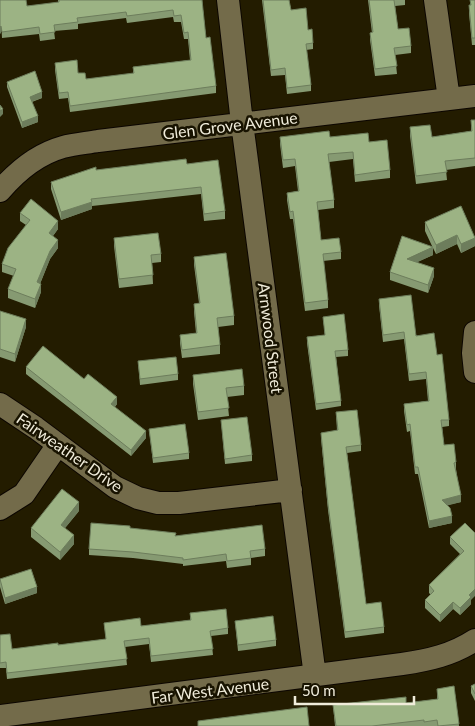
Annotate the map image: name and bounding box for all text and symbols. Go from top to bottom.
street label: Glen Grove Avenue [161,107,299,143]
street label: Arnwood Street [255,282,287,395]
street label: Fairweather Drive [13,408,127,496]
street label: Far West Avenue [150,673,270,707]
scale bar [295,674,414,706]
text: 50 m [302,681,336,699]

